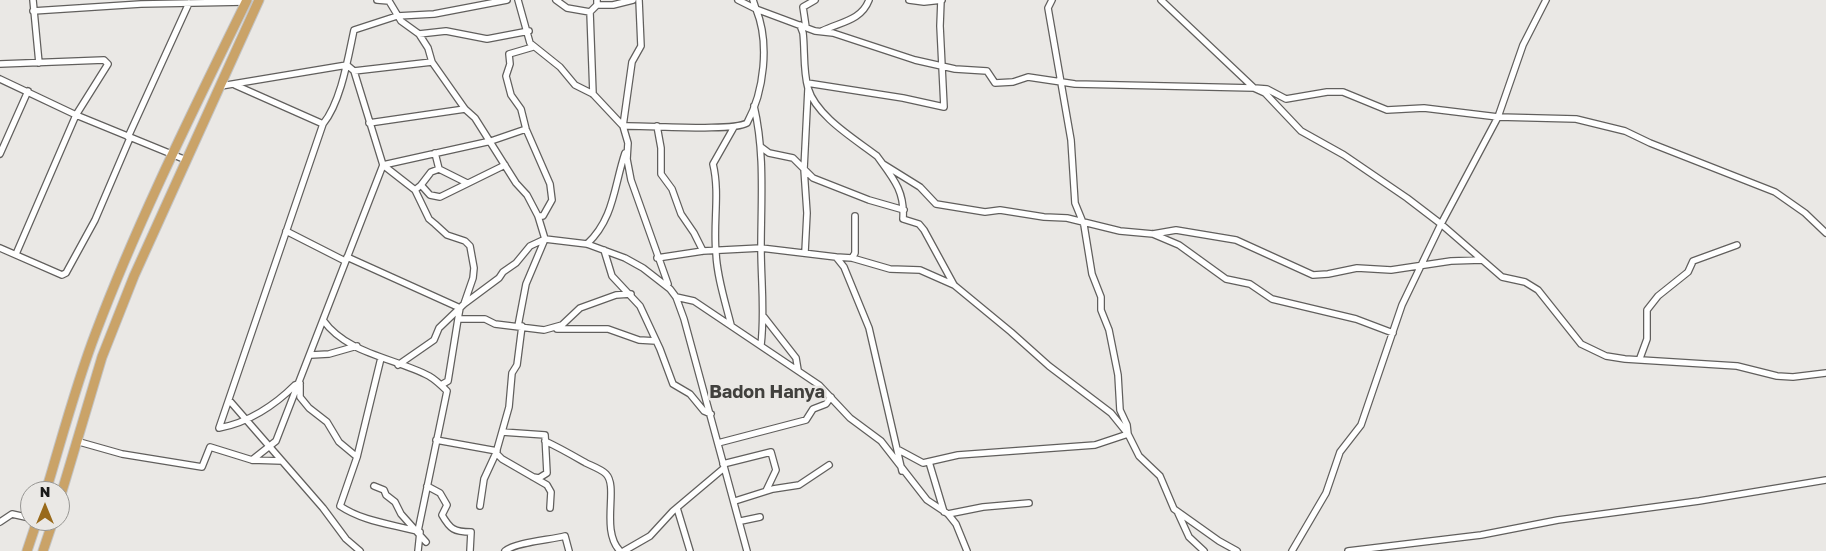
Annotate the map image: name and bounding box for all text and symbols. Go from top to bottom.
district label: Badon Hanya [709,381,825,403]
north arrow [20,481,70,531]
text: N [40,483,50,500]

